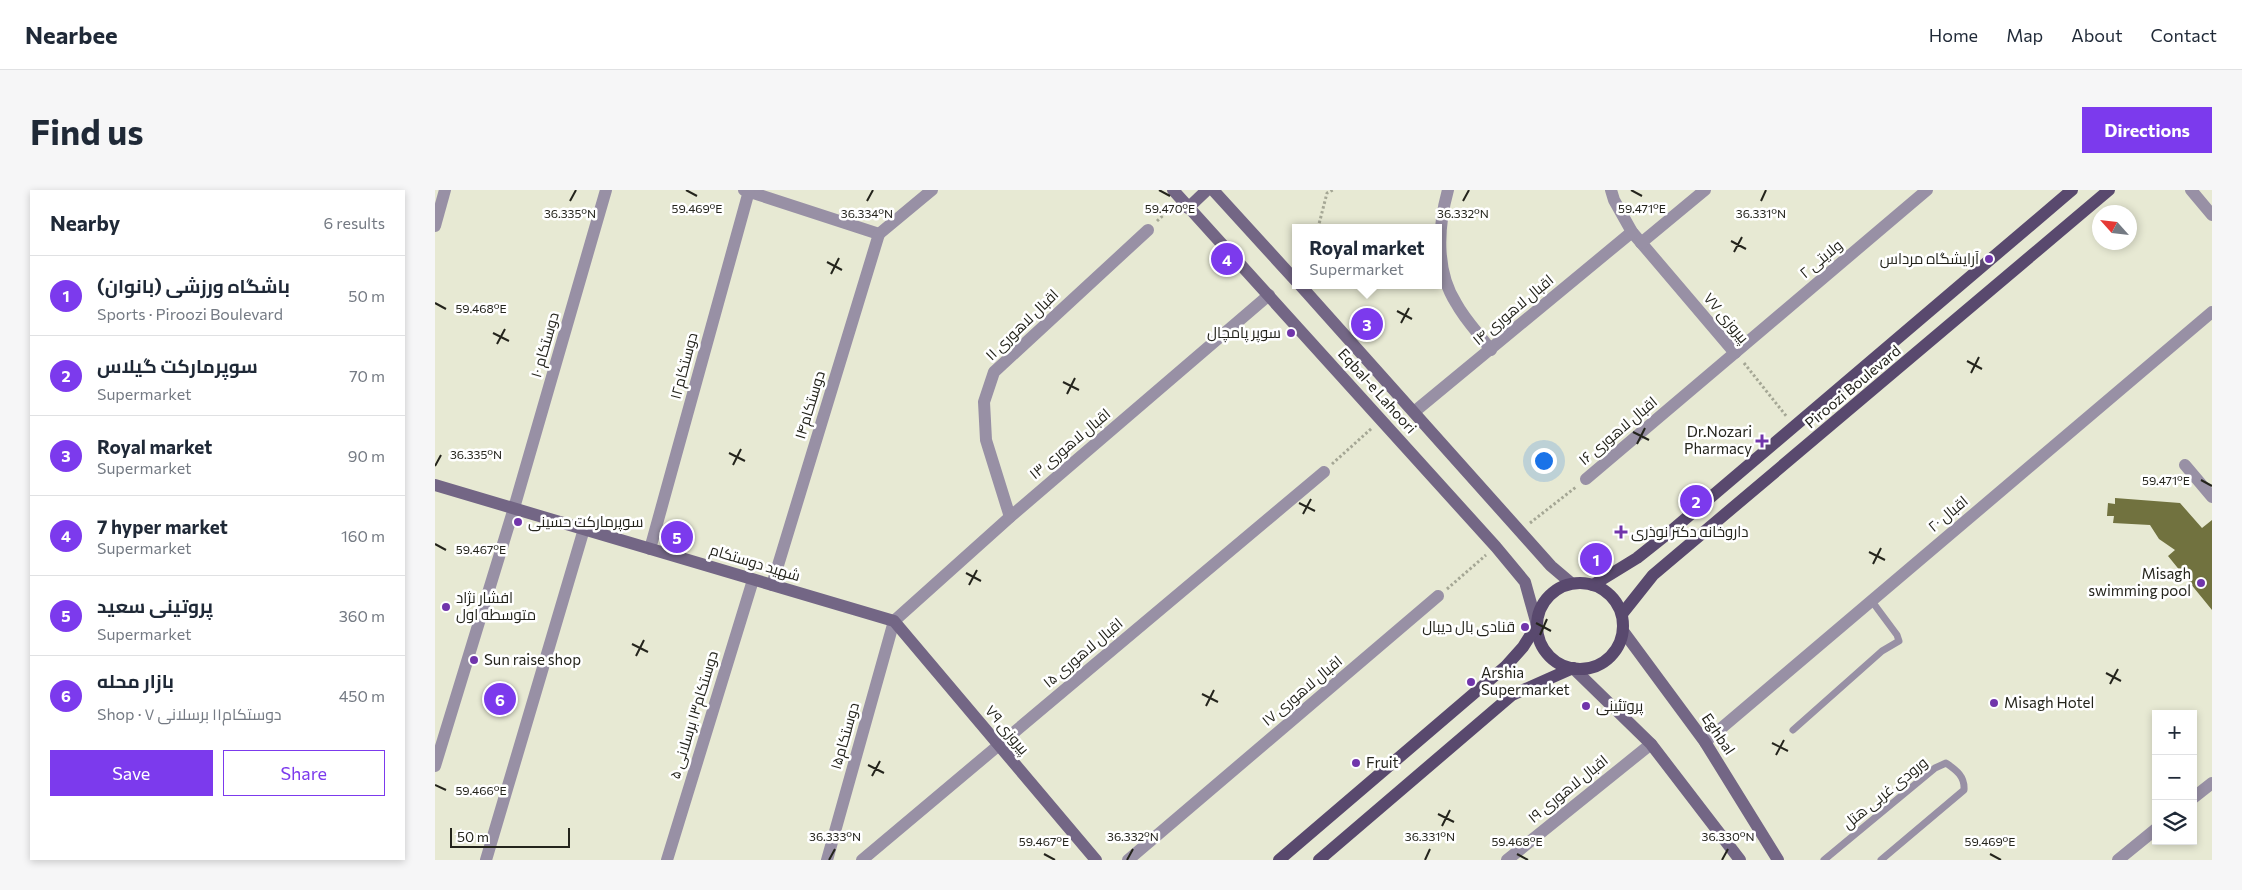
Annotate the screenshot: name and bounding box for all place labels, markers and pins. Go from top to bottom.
pin: 4 [1211,240,1243,278]
place label: آرایشگاه مرداس [1880,249,1979,269]
marker: آرایشگاه مرداس [1983,253,1995,265]
pin: 3 [1351,305,1383,343]
place label: سوپر‌ پامچال [1207,323,1281,343]
marker: سوپر‌ پامچال [1285,327,1297,339]
place label: Dr.Nozari Pharmacy [1684,422,1752,457]
marker: Dr.Nozari Pharmacy [1756,435,1768,447]
pin: 2 [1680,482,1712,520]
place label: سوپرمارکت حسینی [528,512,643,532]
marker: سوپرمارکت حسینی [512,516,524,528]
pin: 5 [661,518,693,556]
place label: داروخانه دکتر نوذری [1631,522,1748,542]
marker: داروخانه دکتر نوذری [1615,526,1627,538]
pin: 1 [1580,540,1612,578]
place label: Misagh swimming pool [2088,564,2191,599]
marker: Misagh swimming pool [2195,577,2207,589]
place label: افشار نژاد متوسطه اول [456,588,536,624]
marker: افشار نژاد متوسطه اول [440,601,452,613]
place label: قنادی بال دیبال [1422,617,1515,637]
marker: قنادی بال دیبال [1519,621,1531,633]
place label: Sun raise shop [484,650,581,668]
marker: Sun raise shop [468,654,480,666]
place label: Arshia Supermarket [1481,663,1570,698]
marker: Arshia Supermarket [1465,676,1477,688]
pin: 6 [484,680,516,718]
place label: Misagh Hotel [2004,693,2094,711]
place label: پروتئینی [1596,696,1643,716]
marker: Misagh Hotel [1988,697,2000,709]
marker: پروتئینی [1580,700,1592,712]
place label: Fruit [1366,753,1399,771]
marker: Fruit [1350,757,1362,769]

